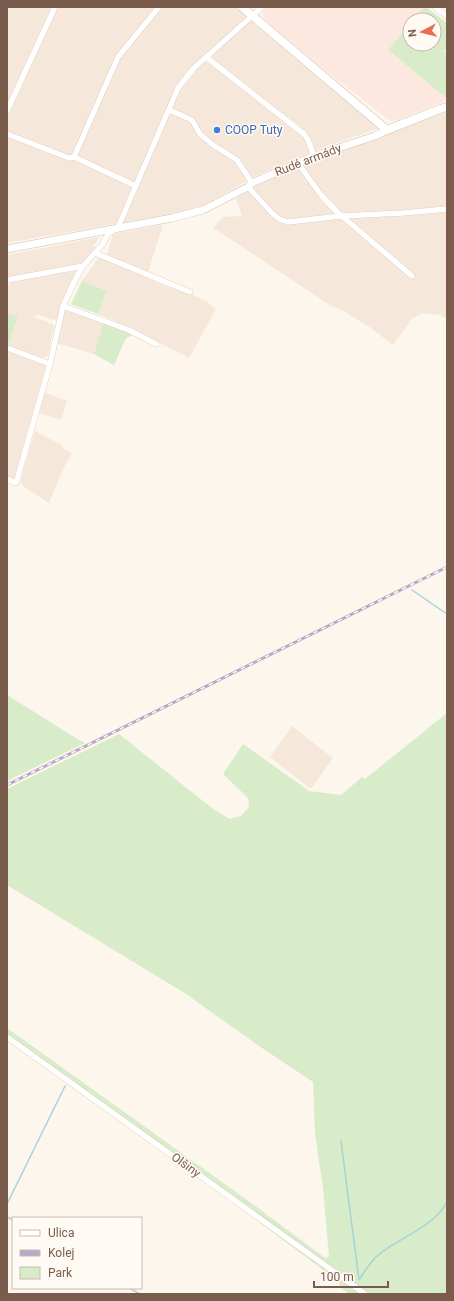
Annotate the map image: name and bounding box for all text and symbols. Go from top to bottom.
north arrow [402,12,442,52]
text: N [406,28,419,38]
place label: COOP Tuty [225,123,283,137]
marker: COOP Tuty [212,125,222,135]
street label: Rudé armády [273,141,344,179]
street label: Olšiny [169,1150,204,1180]
legend [12,1217,142,1289]
text: Ulica [48,1226,74,1240]
text: Kolej [48,1246,74,1260]
scale bar [314,1263,388,1289]
text: Park [48,1266,73,1280]
text: 100 m [320,1270,354,1284]

